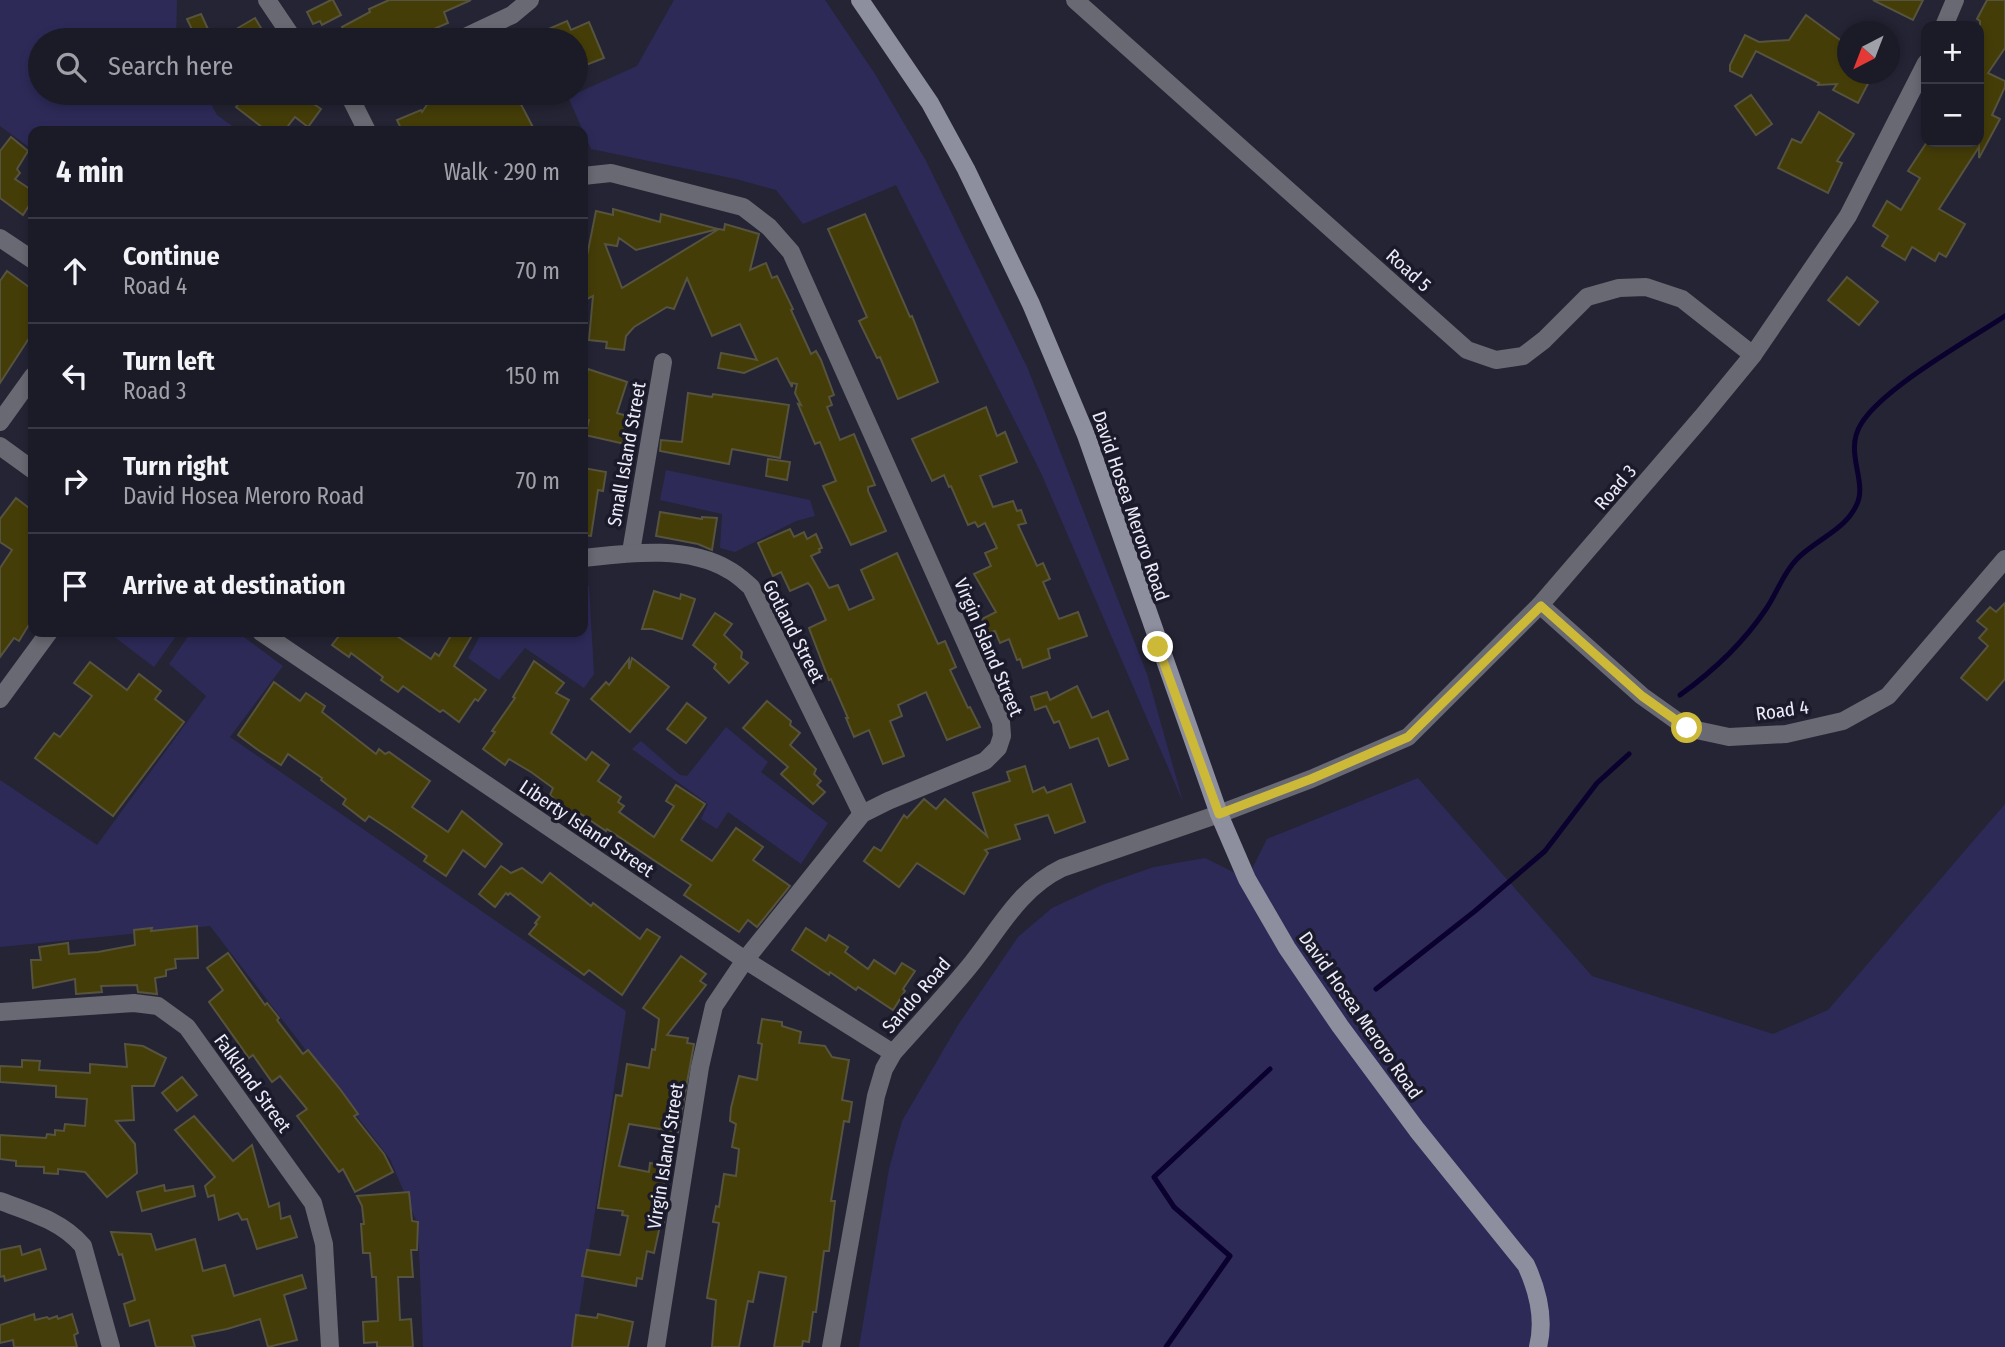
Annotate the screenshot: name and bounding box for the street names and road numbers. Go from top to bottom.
street label: Road 5 [1381,244,1436,297]
street label: Small Island Street [602,379,651,528]
street label: David Hosea Meroro Road [1087,408,1174,604]
street label: Road 3 [1590,460,1641,515]
street label: Virgin Island Street [949,575,1028,720]
street label: Gotland Street [758,576,830,687]
street label: Road 4 [1754,695,1810,726]
street label: Liberty Island Street [515,775,659,882]
street label: David Hosea Meroro Road [1294,927,1427,1104]
street label: Sando Road [877,953,955,1038]
street label: Falkland Street [209,1030,296,1138]
street label: Virgin Island Street [643,1081,689,1231]

